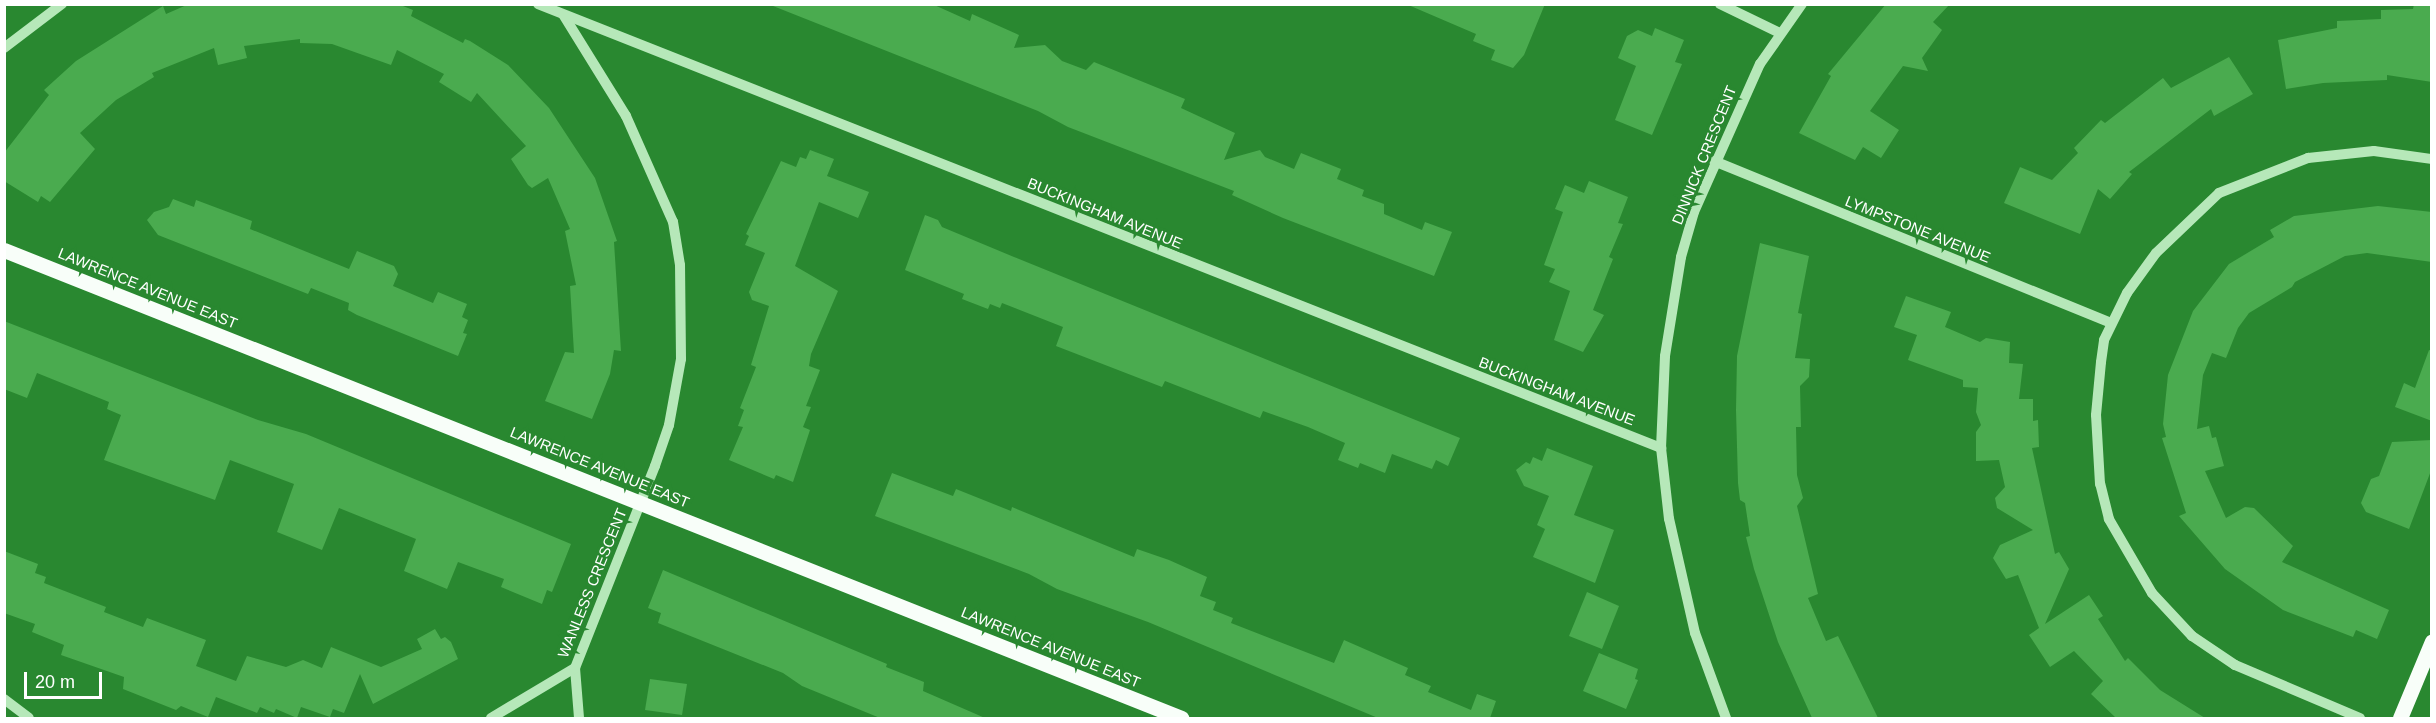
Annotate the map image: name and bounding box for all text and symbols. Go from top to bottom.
street label: DINNICK CRESCENT [1668,83,1740,227]
street label: BUCKINGHAM AVENUE [1024,173,1186,253]
street label: LYMPSTONE AVENUE [1842,191,1994,267]
street label: LAWRENCE AVENUE EAST [55,244,241,332]
street label: BUCKINGHAM AVENUE [1476,353,1638,429]
street label: LAWRENCE AVENUE EAST [507,423,693,511]
street label: WANLESS CRESCENT [554,506,630,660]
street label: LAWRENCE AVENUE EAST [958,603,1144,691]
scale bar [27,660,105,698]
text: 20 m [35,672,75,692]

